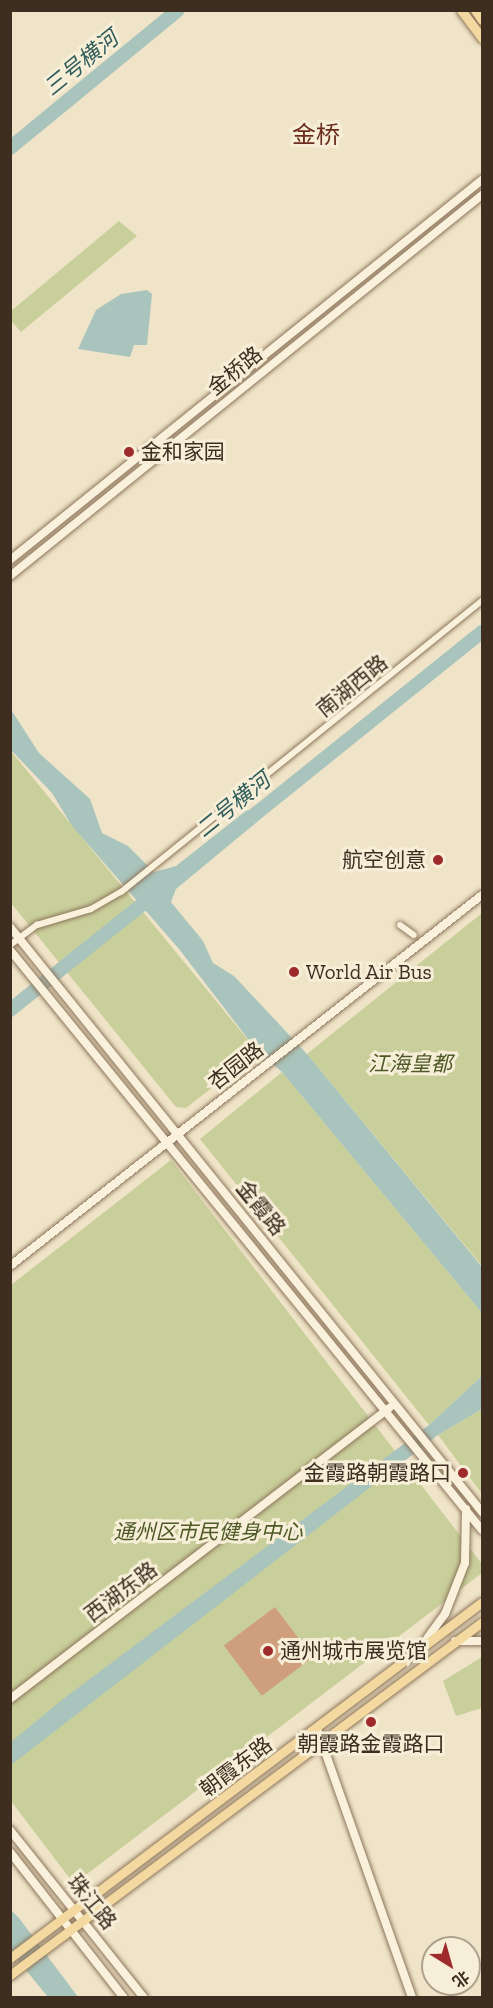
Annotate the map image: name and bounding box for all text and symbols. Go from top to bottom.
water label: 三号横河 [38,25,124,101]
district label: 金桥 [292,121,340,149]
street label: 金桥路 [203,341,267,401]
place label: 金和家园 [141,439,225,465]
marker: 金和家园 [122,445,136,459]
street label: 南湖西路 [311,650,393,722]
water label: 二号横河 [190,767,276,843]
place label: 航空创意 [342,847,426,873]
marker: 航空创意 [431,853,445,867]
place label: World Air Bus [306,959,433,985]
marker: World Air Bus [287,965,301,979]
street label: 杏园路 [203,1037,269,1095]
park label: 江海皇都 [368,1051,452,1077]
street label: 金霞路 [231,1176,291,1240]
place label: 金霞路朝霞路口 [304,1460,451,1486]
marker: 金霞路朝霞路口 [456,1466,470,1480]
park label: 通州区市民健身中心 [114,1519,302,1545]
street label: 西湖东路 [80,1557,162,1627]
place label: 通州城市展览馆 [280,1638,427,1664]
marker: 通州城市展览馆 [261,1644,275,1658]
marker: 朝霞路金霞路口 [364,1715,378,1729]
place label: 朝霞路金霞路口 [298,1731,444,1757]
street label: 朝霞东路 [195,1732,277,1802]
street label: 珠江路 [62,1870,122,1934]
north arrow [421,1936,481,1996]
text: 北 [449,1967,473,1992]

